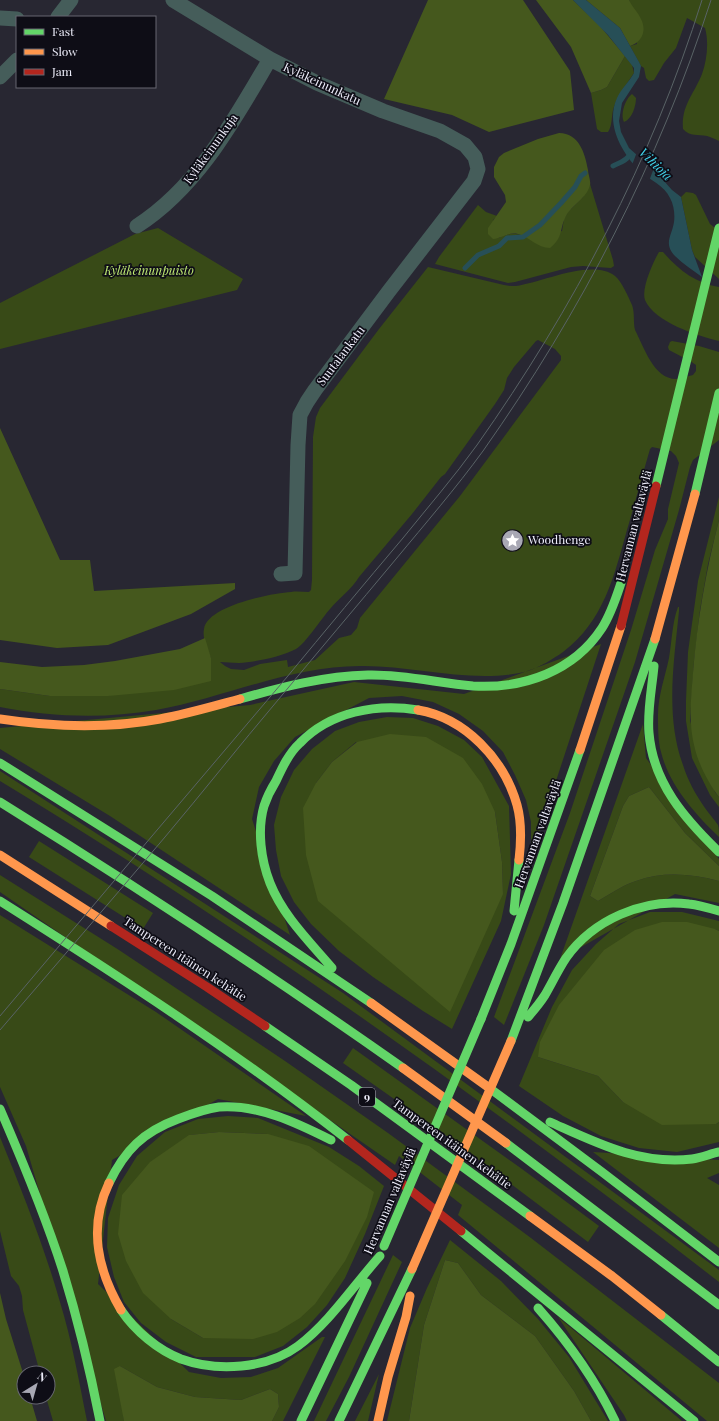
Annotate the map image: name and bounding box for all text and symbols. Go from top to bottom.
legend [16,16,156,88]
text: Fast [52,23,75,39]
text: Slow [52,43,78,59]
street label: Kyläkeinunkatu [281,58,364,108]
text: Jam [51,63,73,79]
street label: Kyläkeinunkuja [179,110,241,187]
water label: Vihioja [636,144,677,184]
park label: Kyläkeinunpuisto [103,262,194,278]
street label: Suutalankatu [312,322,368,389]
street label: Hervannan valtaväylä [611,468,655,583]
place icon: Woodhenge [499,527,525,553]
place label: Woodhenge [527,531,591,547]
street label: Hervannan valtaväylä [510,777,564,890]
street label: Tampereen itäinen kehätie [121,912,250,1004]
road number: 9 [359,1088,375,1106]
street label: Tampereen itäinen kehätie [390,1094,515,1192]
street label: Hervannan valtaväylä [359,1145,419,1256]
north arrow [16,1365,56,1405]
text: N [35,1368,50,1385]

